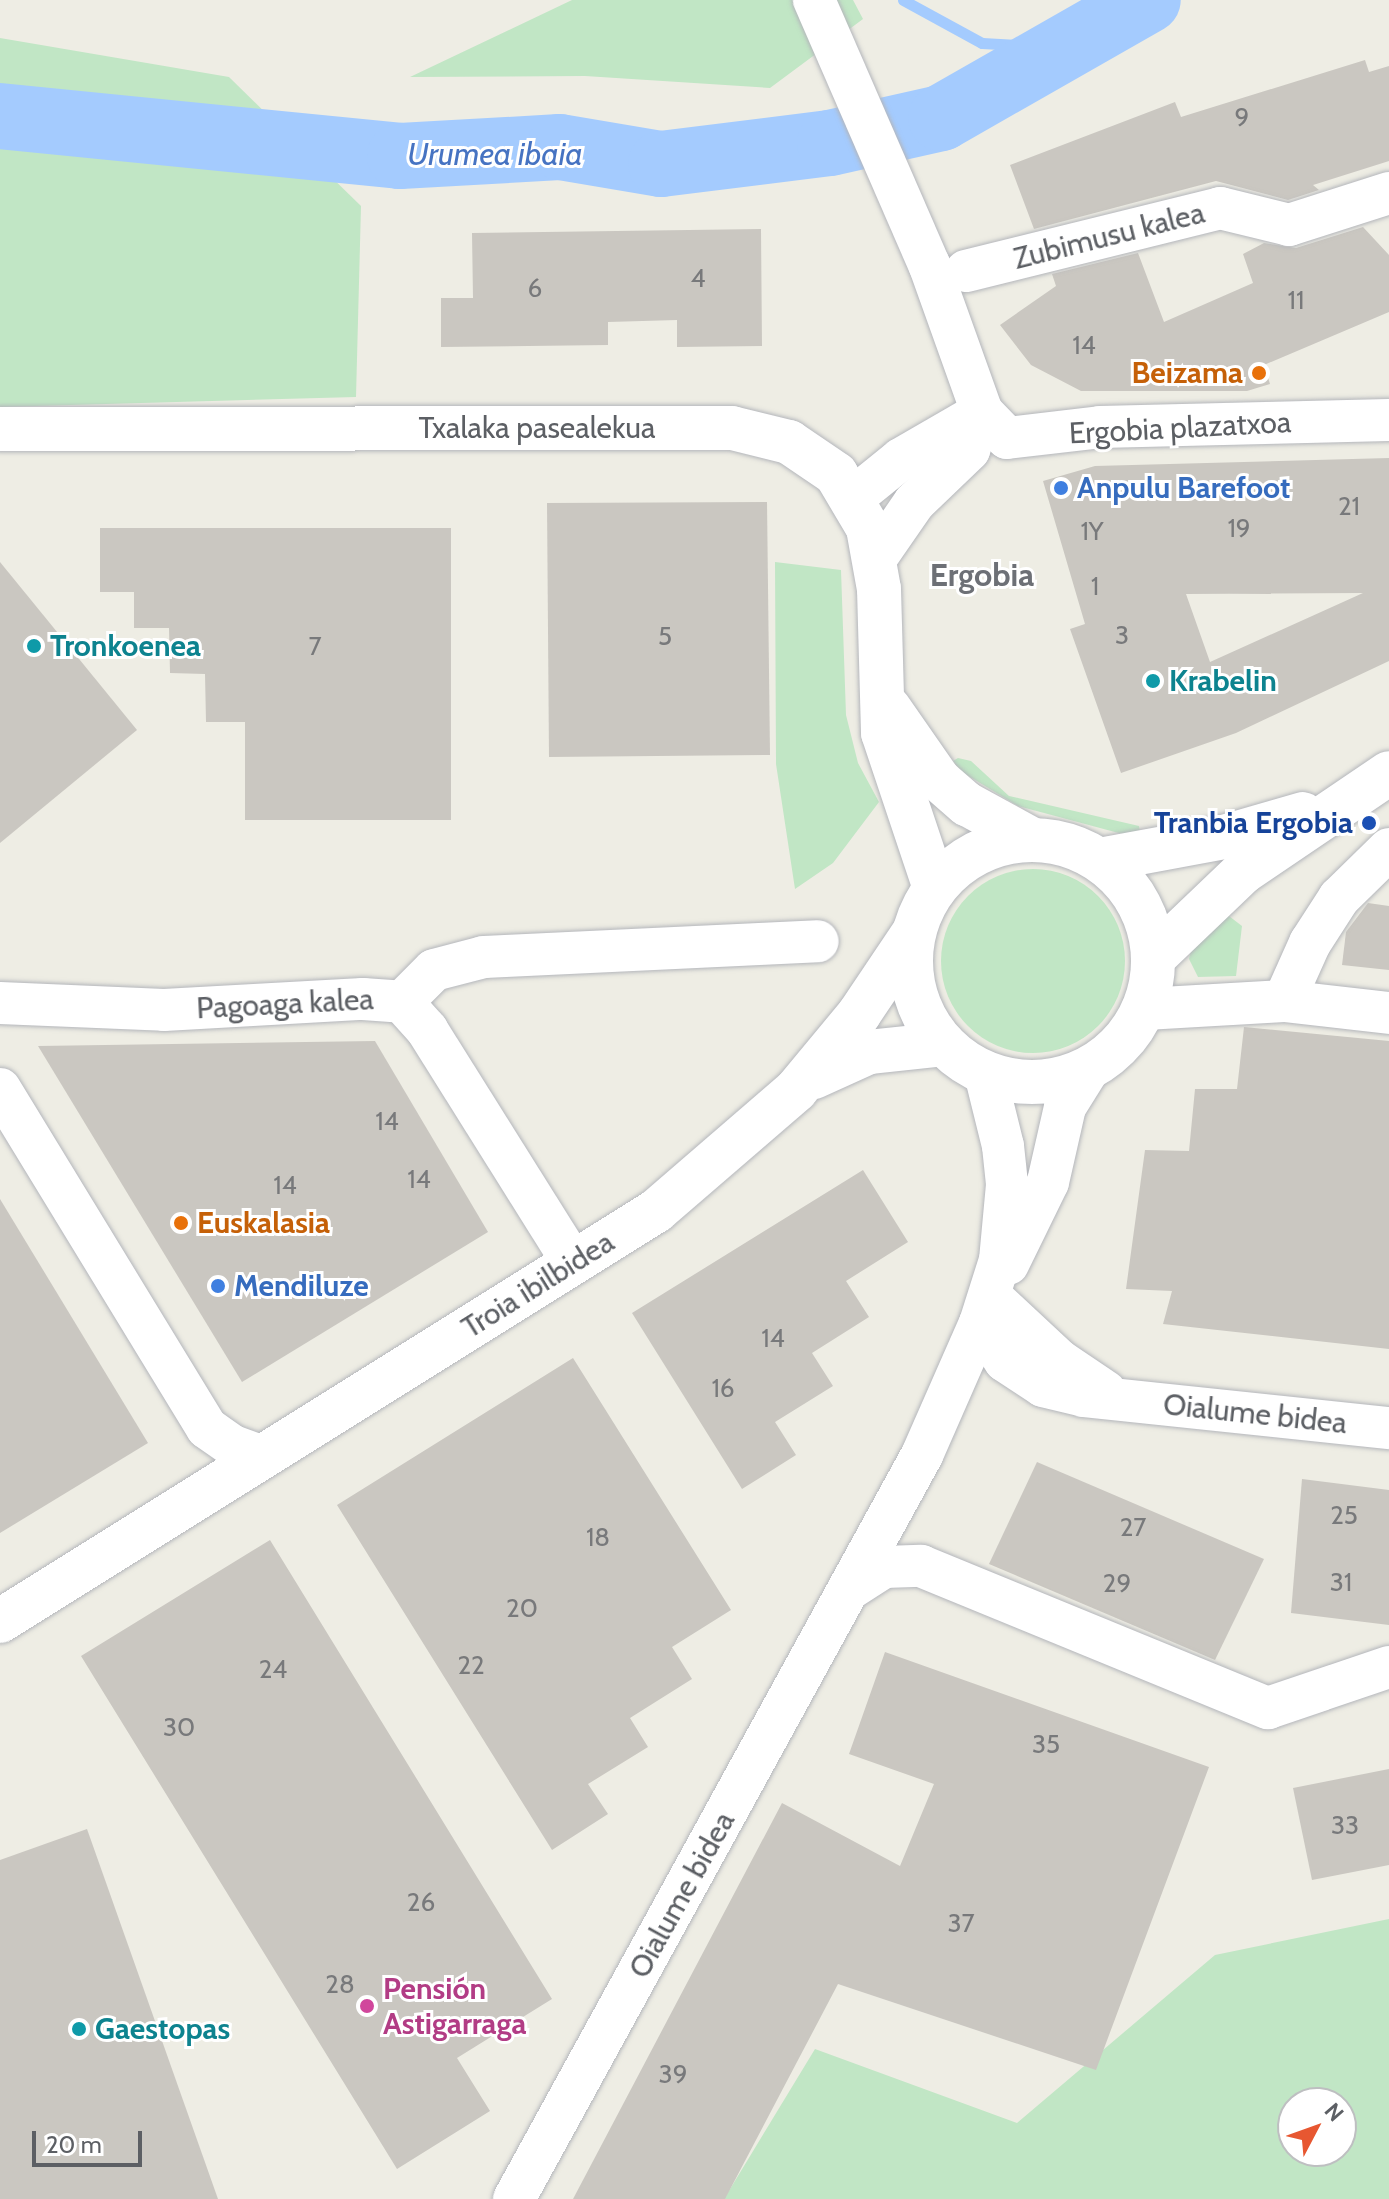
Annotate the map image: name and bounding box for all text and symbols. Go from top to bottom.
house number: 9 [1235,102,1249,134]
water label: Urumea ibaia [407,135,583,173]
street label: Zubimusu kalea [1010,195,1208,277]
house number: 4 [690,263,706,295]
house number: 6 [528,273,542,305]
house number: 11 [1288,285,1304,317]
house number: 14 [1072,330,1096,362]
place label: Beizama [1131,355,1243,391]
marker: Beizama [1250,364,1268,382]
street label: Ergobia plazatxoa [1068,404,1292,452]
street label: Txalaka pasealekua [419,410,655,446]
place label: Anpulu Barefoot [1077,470,1290,506]
marker: Anpulu Barefoot [1052,479,1070,497]
house number: 21 [1338,491,1360,523]
house number: 19 [1227,513,1251,545]
house number: 1Y [1080,516,1104,548]
district label: Ergobia [930,556,1034,594]
house number: 1 [1091,571,1099,603]
house number: 3 [1115,620,1129,652]
house number: 5 [658,621,672,653]
place label: Tronkoenea [50,628,201,664]
house number: 7 [308,631,322,663]
marker: Tronkoenea [25,637,43,655]
place label: Krabelin [1169,663,1277,699]
marker: Krabelin [1144,672,1162,690]
place label: Tranbia Ergobia [1154,805,1353,841]
marker: Tranbia Ergobia [1360,814,1378,832]
street label: Pagoaga kalea [195,981,375,1027]
house number: 14 [375,1106,399,1138]
house number: 14 [407,1164,431,1196]
house number: 14 [273,1170,297,1202]
place label: Euskalasia [197,1205,330,1241]
marker: Euskalasia [172,1214,190,1232]
street label: Troia ibilbidea [455,1224,621,1346]
place label: Mendiluze [234,1268,369,1304]
marker: Mendiluze [209,1277,227,1295]
house number: 14 [761,1323,785,1355]
house number: 16 [711,1373,735,1405]
street label: Oialume bidea [1161,1386,1349,1442]
house number: 25 [1330,1500,1358,1532]
house number: 27 [1120,1512,1146,1544]
house number: 18 [586,1522,610,1554]
house number: 31 [1330,1567,1352,1599]
house number: 29 [1103,1568,1131,1600]
house number: 20 [506,1593,538,1625]
house number: 22 [457,1650,485,1682]
house number: 24 [259,1654,287,1686]
house number: 30 [163,1712,195,1744]
house number: 35 [1032,1729,1060,1761]
street label: Oialume bidea [622,1806,742,1984]
house number: 33 [1331,1810,1359,1842]
house number: 26 [407,1887,435,1919]
house number: 37 [947,1908,975,1940]
house number: 28 [325,1969,355,2001]
place label: Pensión Astigarraga [383,1971,526,2042]
marker: Pensión Astigarraga [358,1997,376,2015]
place label: Gaestopas [95,2011,230,2047]
marker: Gaestopas [70,2020,88,2038]
house number: 39 [659,2059,687,2091]
north arrow [1277,2087,1357,2167]
text: N [1319,2098,1349,2127]
scale bar [36,2115,146,2165]
text: 20 m [46,2130,102,2159]

